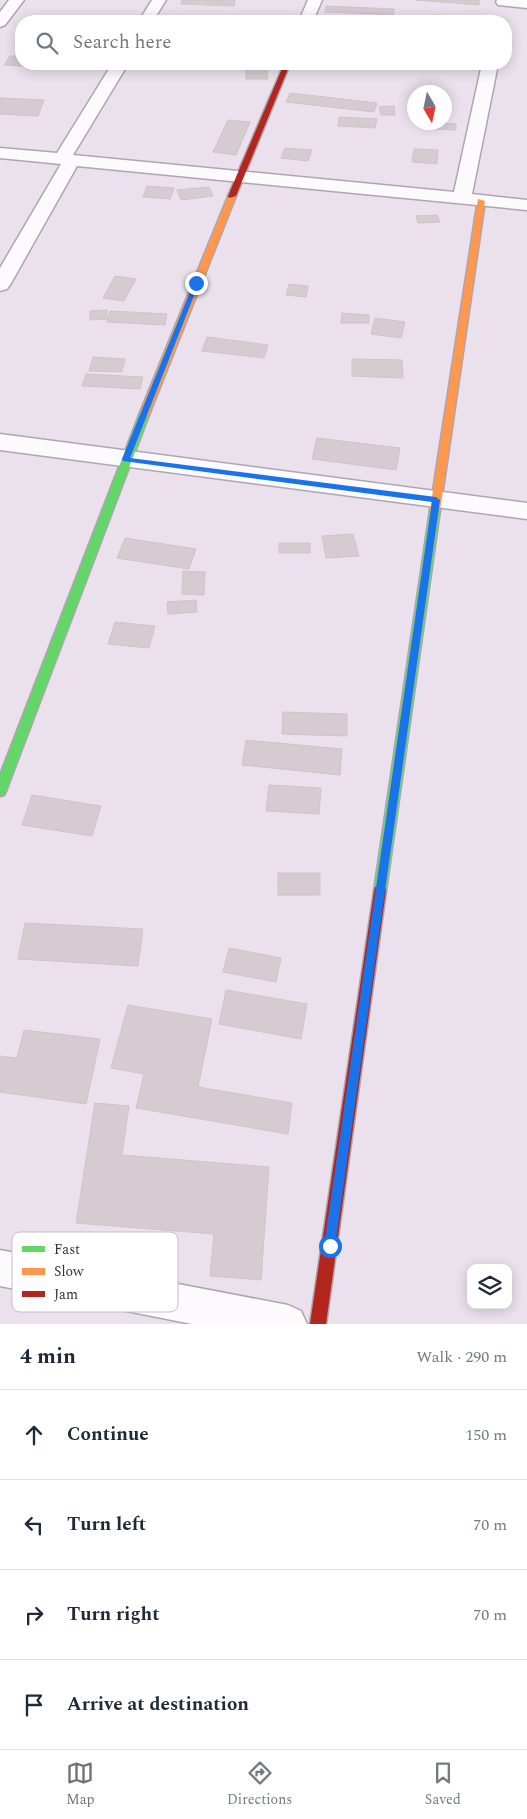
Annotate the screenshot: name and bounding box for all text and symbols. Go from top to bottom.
search box [15,15,512,70]
text: Search here [73,28,172,57]
icon: search [33,29,61,57]
north arrow [407,85,452,130]
route end [185,272,208,295]
legend [12,1232,178,1312]
route start [319,1235,342,1258]
text: Fast [54,1239,80,1260]
text: Slow [54,1261,84,1282]
map controls [467,1264,512,1309]
button: layers [467,1264,512,1309]
text: Jam [54,1284,78,1305]
text: 4 min [20,1341,76,1373]
text: Walk · 290 m [416,1345,507,1369]
text: Continue [67,1420,149,1449]
icon: ahead [20,1421,48,1449]
text: 150 m [465,1423,507,1447]
text: Turn left [67,1510,146,1539]
icon: left [20,1511,48,1539]
text: 70 m [473,1513,507,1537]
text: Turn right [67,1600,160,1629]
icon: right [20,1601,48,1629]
text: 70 m [473,1603,507,1627]
text: Arrive at destination [67,1690,249,1719]
icon: arrive [20,1691,48,1719]
tab: Map [66,1759,94,1810]
tab: Directions [227,1759,292,1810]
tab: Saved [425,1759,461,1810]

